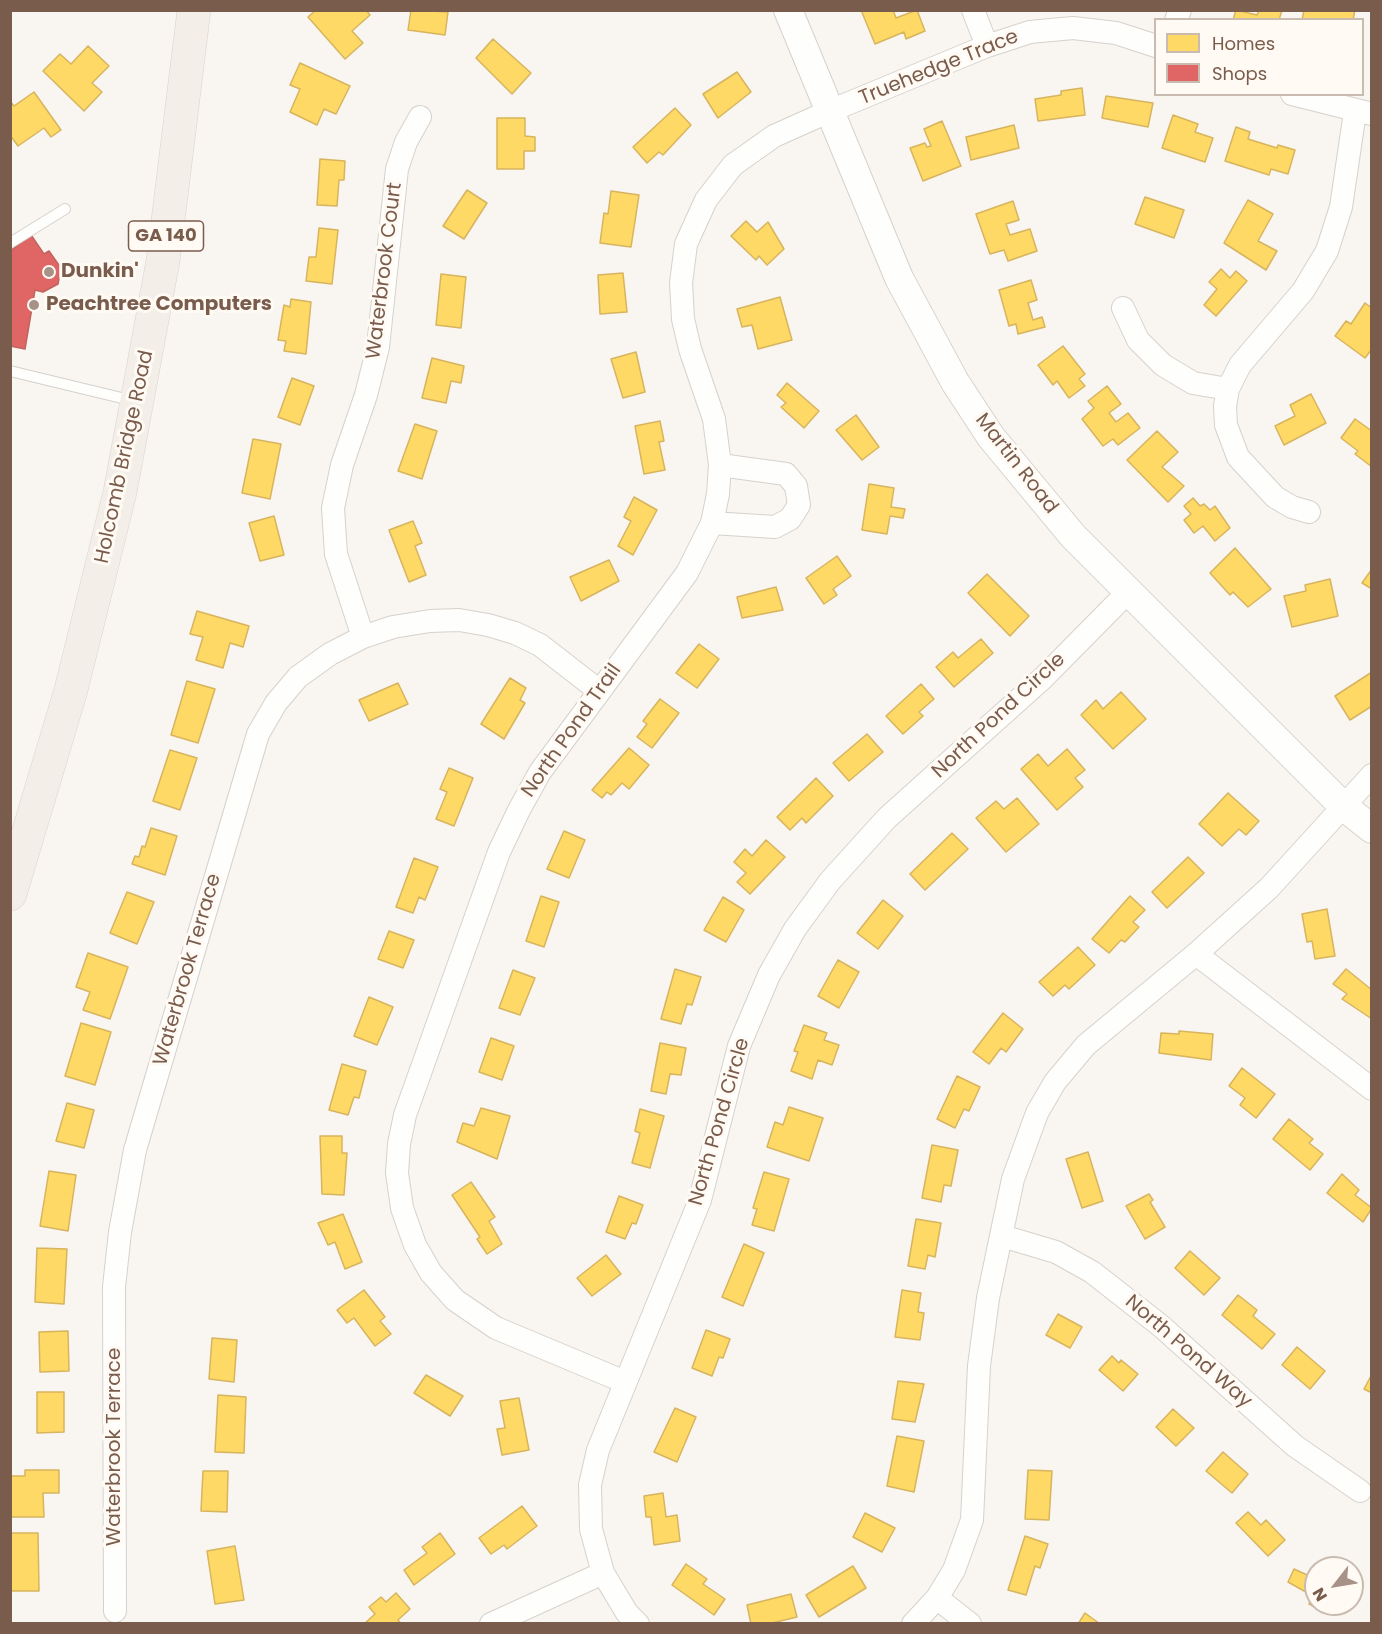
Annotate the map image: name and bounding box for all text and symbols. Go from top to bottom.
legend [1154,18,1364,96]
street label: Truehedge Trace [856,25,1022,111]
text: Homes [1212,31,1275,56]
text: Shops [1212,61,1267,86]
street label: Waterbrook Court [362,181,408,361]
road number: GA 140 [128,221,204,251]
place label: Dunkin' [61,260,139,284]
marker: Dunkin' [42,265,56,279]
place label: Peachtree Computers [46,293,272,317]
marker: Peachtree Computers [27,298,41,312]
street label: Holcomb Bridge Road [91,348,159,566]
street label: Martin Road [969,409,1063,519]
street label: North Pond Circle [928,648,1070,784]
street label: North Pond Trail [517,660,627,802]
street label: Waterbrook Terrace [149,871,227,1069]
street label: North Pond Circle [685,1036,755,1208]
street label: North Pond Way [1120,1290,1256,1414]
street label: Waterbrook Terrace [103,1348,127,1546]
north arrow [1304,1556,1364,1616]
text: N [1307,1583,1333,1606]

